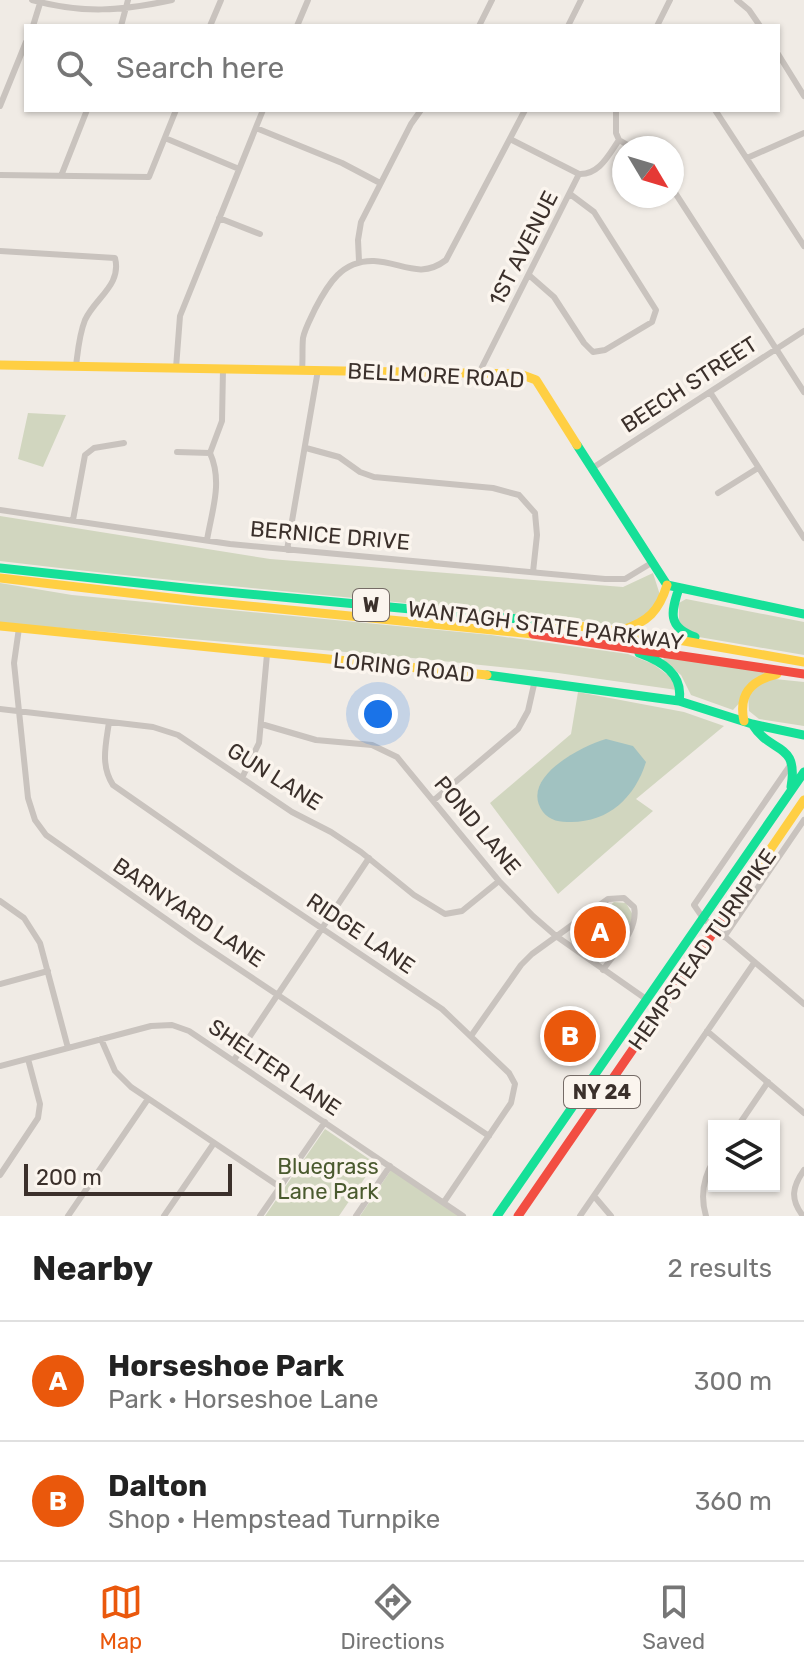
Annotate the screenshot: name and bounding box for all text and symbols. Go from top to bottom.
search box [24,24,780,112]
icon: search [52,46,96,90]
text: Search here [116,50,284,86]
north arrow [612,136,684,208]
street label: 1ST AVENUE [483,186,564,310]
street label: BEECH STREET [616,330,763,439]
street label: BELLMORE ROAD [347,357,525,394]
street label: BERNICE DRIVE [249,515,411,556]
road number: W [353,589,389,621]
street label: WANTAGH STATE PARKWAY [406,595,686,656]
street label: LORING ROAD [332,647,476,688]
your location [358,694,398,734]
street label: GUN LANE [222,737,327,816]
street label: POND LANE [429,770,527,880]
street label: HEMPSTEAD TURNPIKE [623,843,782,1055]
street label: BARNYARD LANE [108,852,270,973]
street label: RIDGE LANE [301,887,420,980]
pin: A [574,902,626,962]
pin: B [544,1006,596,1066]
street label: SHELTER LANE [203,1013,346,1122]
road number: NY 24 [564,1076,640,1108]
map controls [708,1120,780,1192]
button: layers [708,1120,780,1192]
park label: Bluegrass Lane Park [277,1153,379,1205]
scale bar [24,1160,232,1196]
text: 200 m [36,1164,102,1191]
text: Nearby [32,1248,153,1289]
text: 2 results [668,1253,772,1284]
text: Horseshoe Park [108,1348,344,1384]
text: A [49,1366,67,1397]
text: 300 m [694,1366,772,1397]
text: Park · Horseshoe Lane [108,1384,379,1415]
text: Dalton [108,1468,207,1504]
text: B [49,1486,67,1517]
text: 360 m [695,1486,772,1517]
text: Shop · Hempstead Turnpike [108,1504,440,1535]
tab: Map [99,1580,143,1655]
tab: Directions [340,1580,445,1655]
tab: Saved [642,1580,705,1655]

